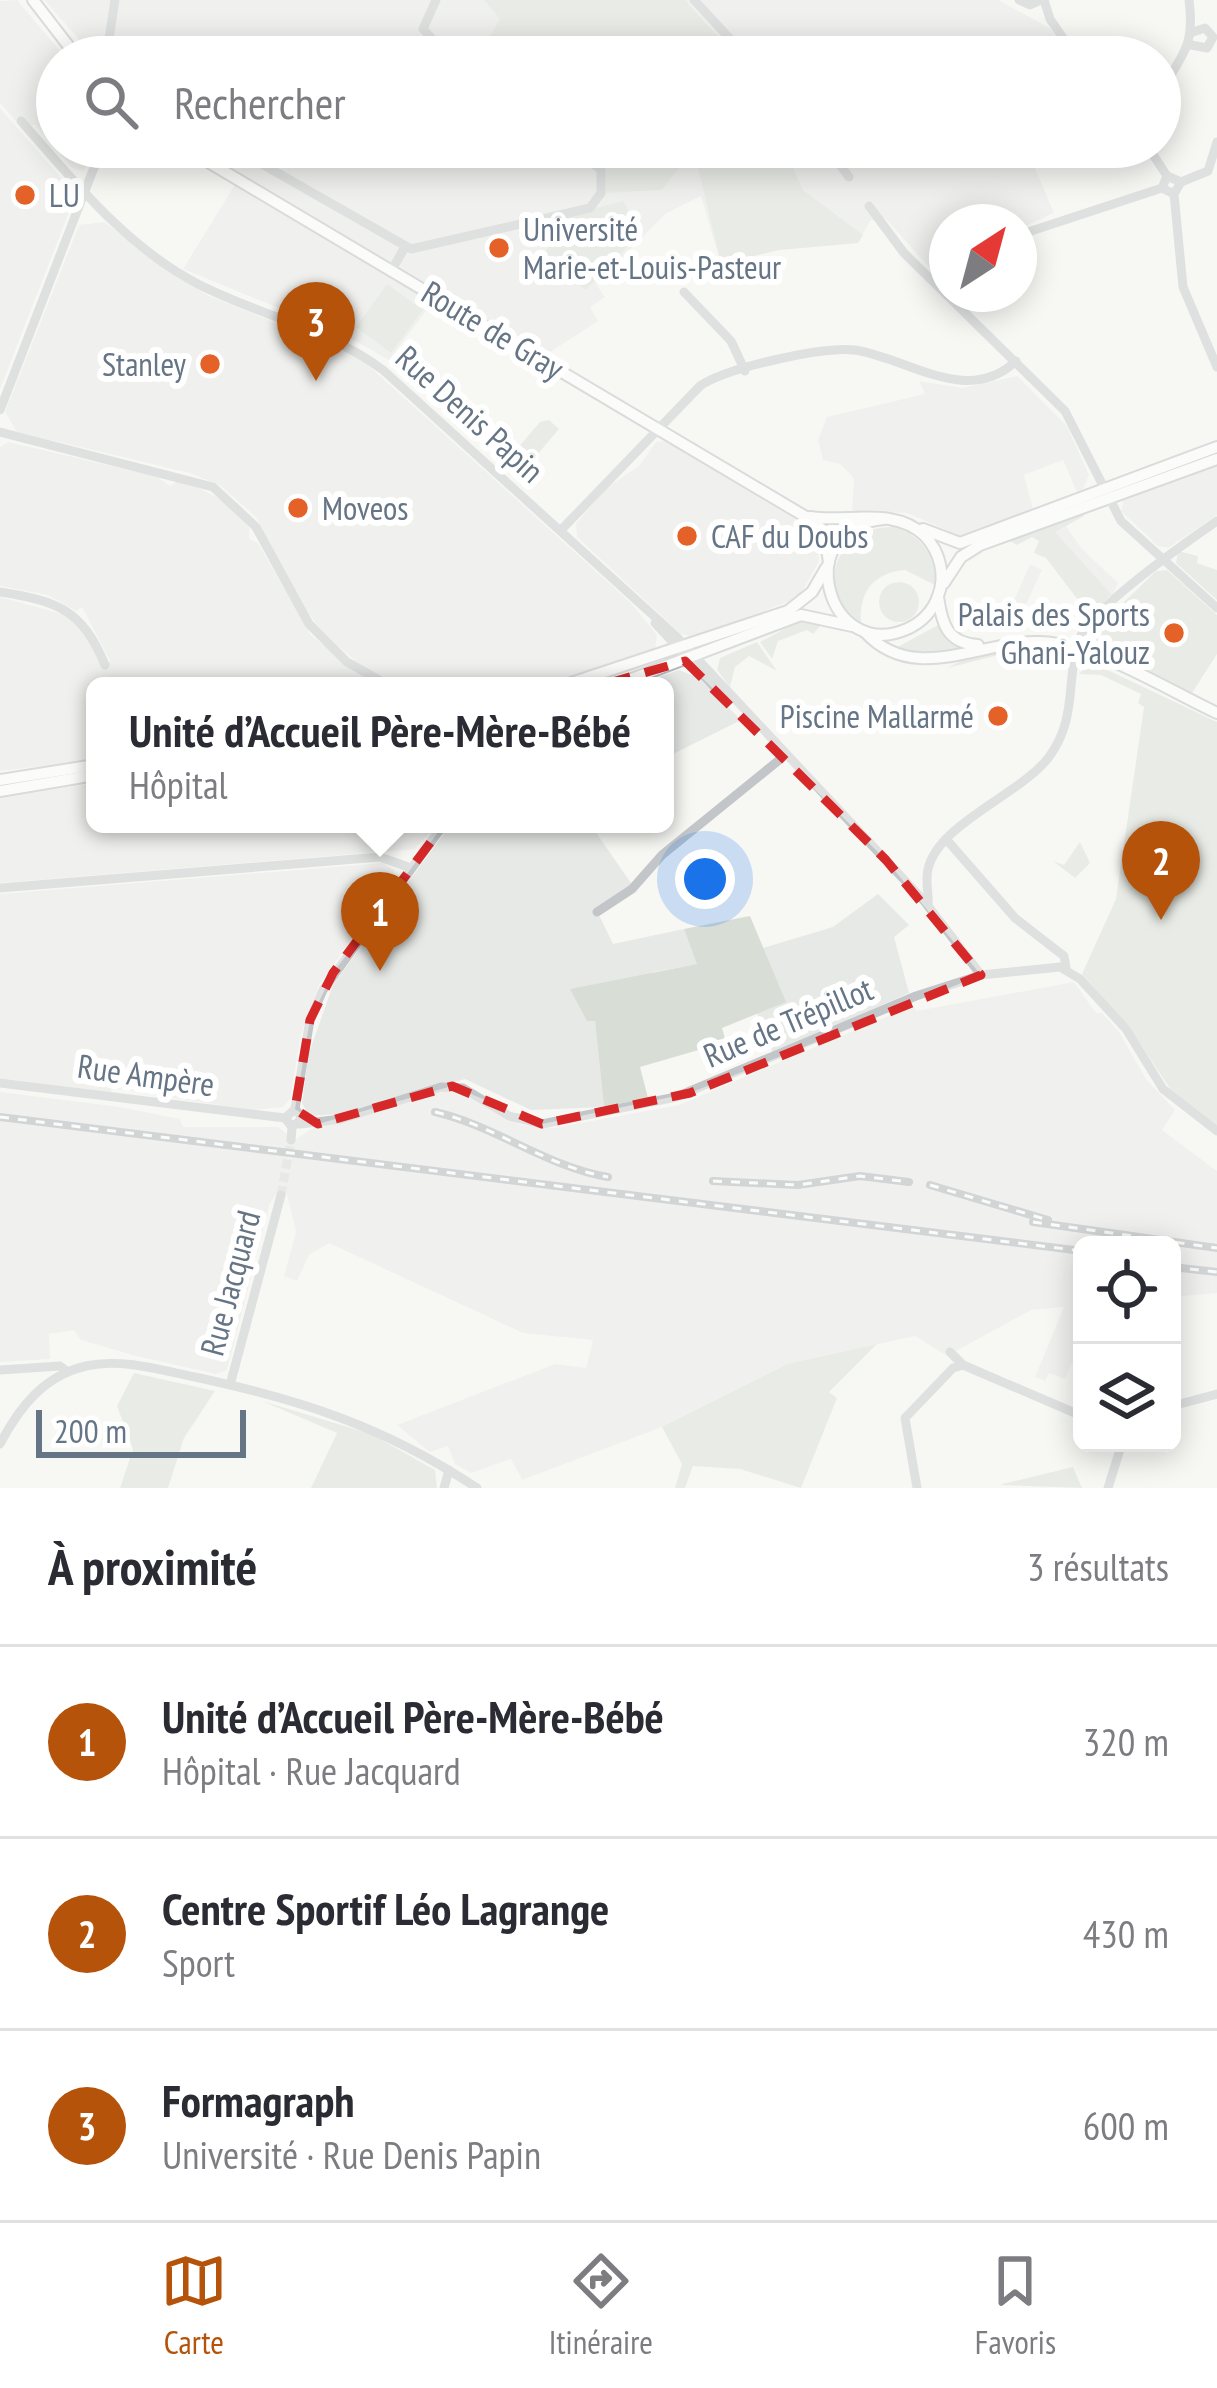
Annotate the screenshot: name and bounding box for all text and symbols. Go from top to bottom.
search box [36,36,1181,168]
icon: search [78,69,144,135]
text: Rechercher [174,73,346,131]
place label: LU [49,173,80,216]
marker: LU [12,182,38,208]
north arrow [929,204,1037,312]
place label: Université Marie-et-Louis-Pasteur [523,207,781,288]
marker: Université Marie-et-Louis-Pasteur [486,235,512,261]
street label: Route de Gray [414,270,573,389]
pin: 3 [277,282,355,381]
street label: Rue Denis Papin [387,336,553,491]
place label: Stanley [102,342,187,385]
marker: Stanley [197,351,223,377]
place label: Moveos [322,486,409,529]
marker: Moveos [285,495,311,521]
place label: CAF du Doubs [711,514,869,557]
marker: CAF du Doubs [674,523,700,549]
place label: Palais des Sports Ghani-Yalouz [958,592,1150,673]
marker: Palais des Sports Ghani-Yalouz [1161,620,1187,646]
popup [86,677,674,833]
place label: Piscine Mallarmé [780,694,974,737]
text: Unité d’Accueil Père-Mère-Bébé [129,701,631,759]
marker: Piscine Mallarmé [985,703,1011,729]
text: Hôpital [129,759,228,810]
pin: 2 [1122,821,1200,920]
your location [675,849,735,909]
pin: 1 [341,872,419,971]
street label: Rue de Trépillot [697,967,879,1076]
street label: Rue Ampère [75,1044,217,1105]
street label: Rue Jacquard [190,1206,269,1360]
map controls [1073,1236,1181,1452]
button: locate [1073,1236,1181,1344]
button: layers [1073,1344,1181,1452]
scale bar [36,1404,246,1457]
text: 200 m [54,1409,127,1452]
text: À proximité [48,1533,257,1599]
text: 3 résultats [1027,1541,1169,1592]
text: Unité d’Accueil Père-Mère-Bébé [162,1687,664,1745]
text: 1 [78,1716,96,1767]
text: 320 m [1083,1716,1169,1767]
text: Hôpital · Rue Jacquard [162,1745,461,1796]
text: Centre Sportif Léo Lagrange [162,1879,609,1937]
text: 2 [78,1908,96,1959]
text: 430 m [1083,1908,1169,1959]
text: Sport [162,1937,235,1988]
text: Formagraph [162,2071,355,2129]
text: 3 [78,2100,96,2151]
text: 600 m [1083,2100,1169,2151]
text: Université · Rue Denis Papin [162,2129,541,2180]
tab: Carte [161,2248,227,2363]
tab: Itinéraire [549,2248,653,2363]
tab: Favoris [975,2248,1056,2363]

